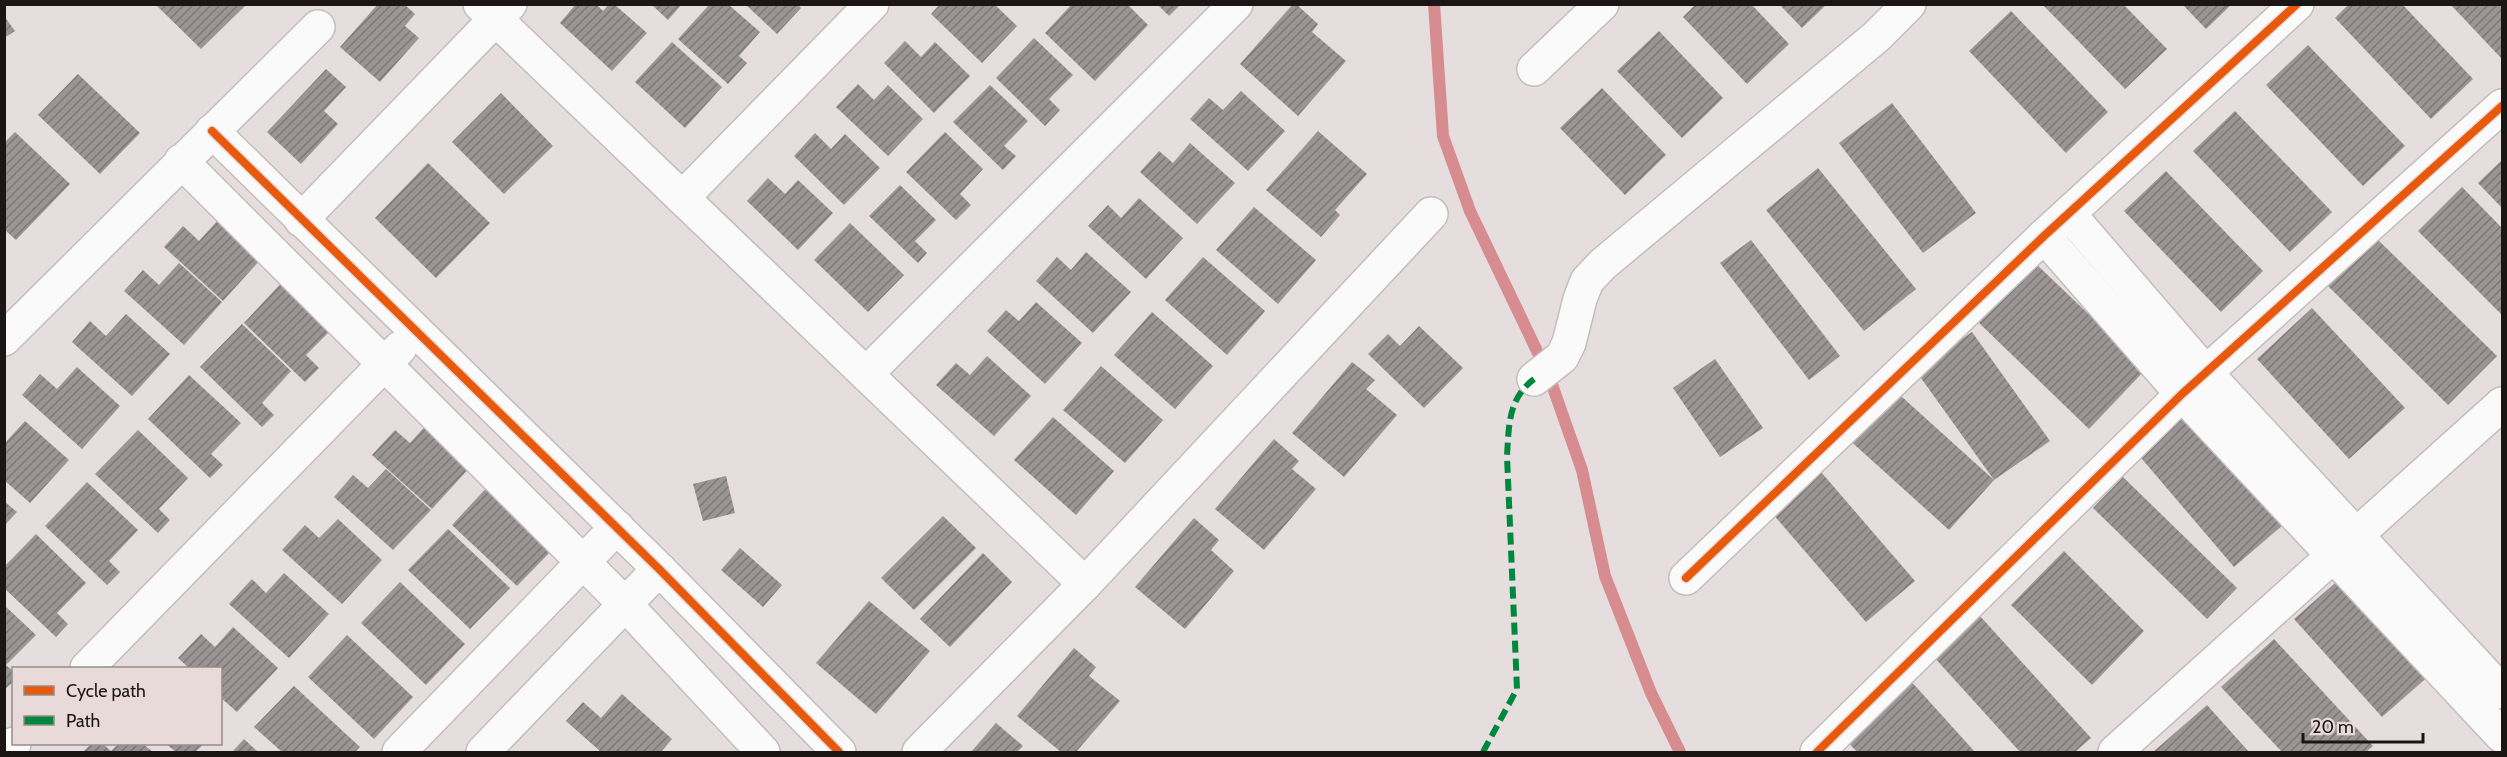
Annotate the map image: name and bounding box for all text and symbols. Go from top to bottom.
legend [12,667,222,745]
text: Cycle path [66,680,146,702]
scale bar [2303,706,2423,744]
text: Path [66,710,100,732]
text: 20 m [2312,716,2354,738]

